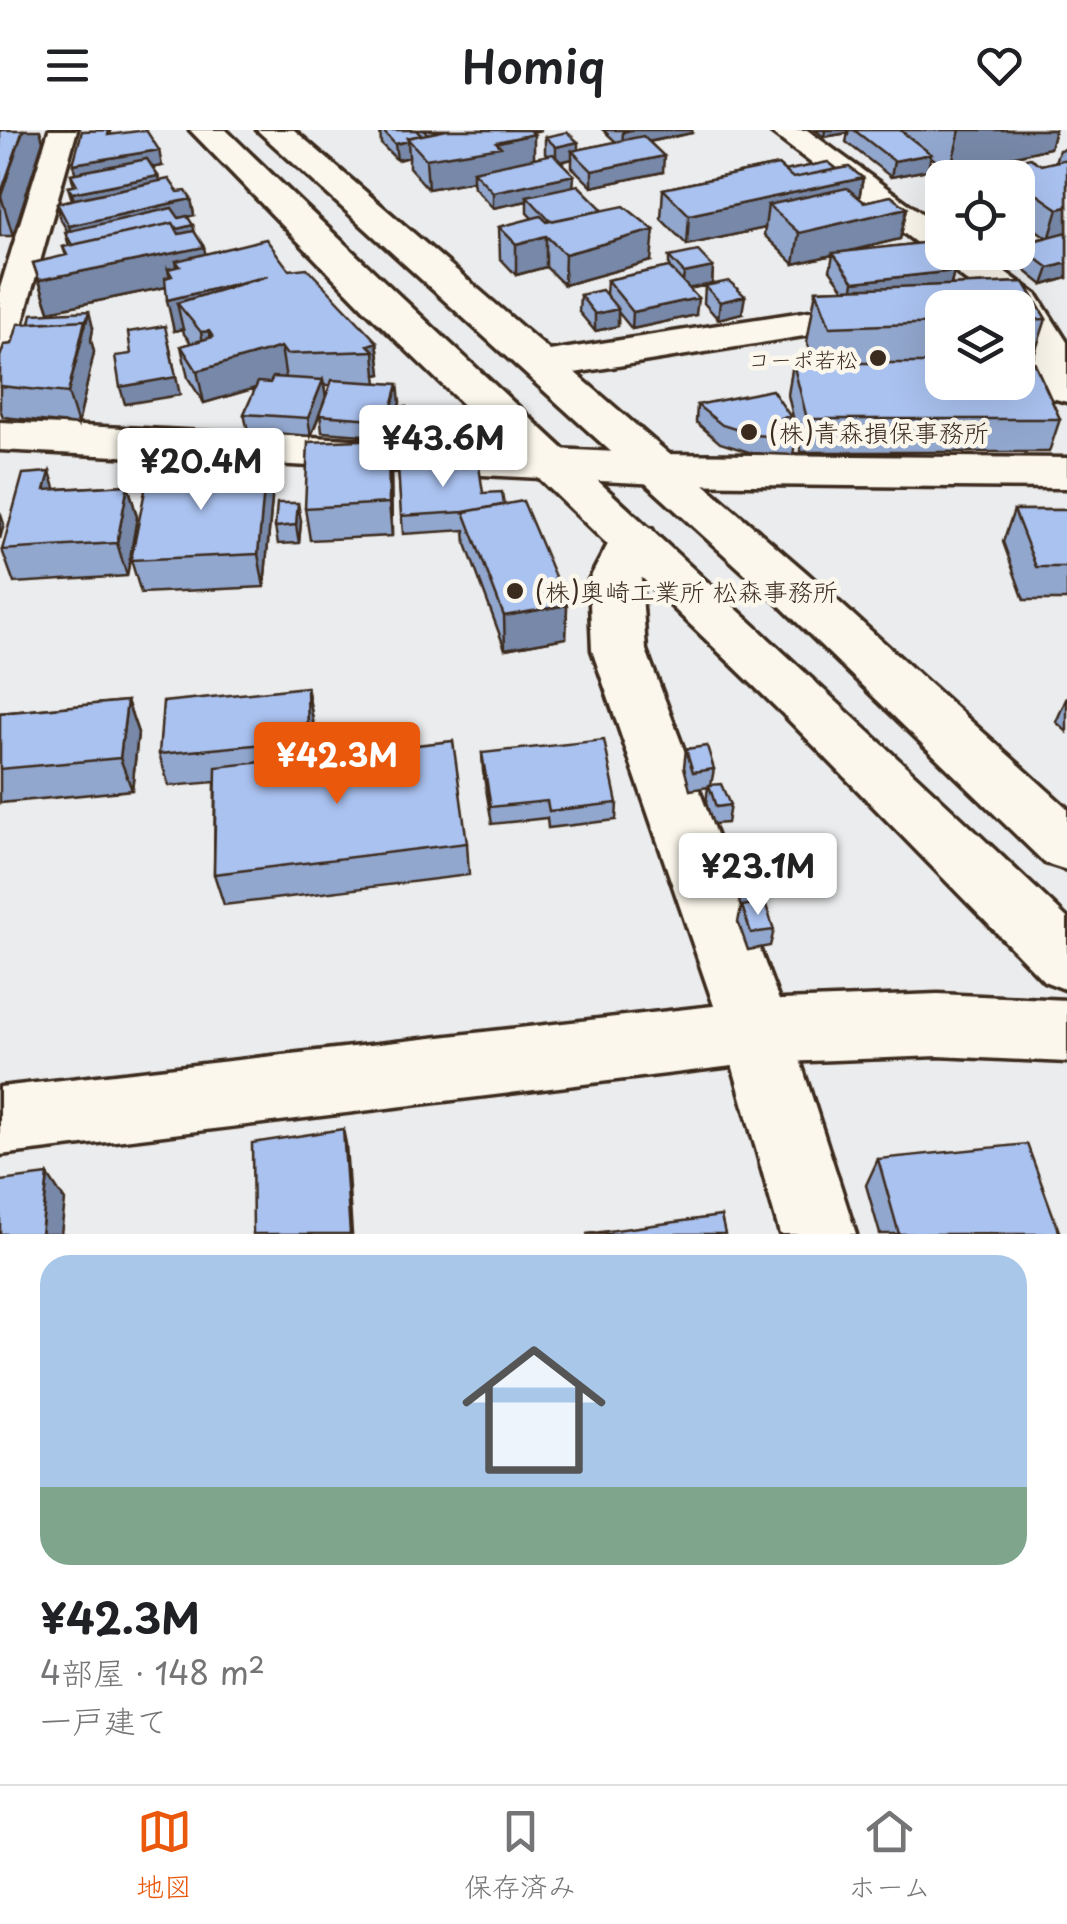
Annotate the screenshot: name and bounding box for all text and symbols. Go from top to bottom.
text: Homiq [462,31,605,99]
icon: menu [40,38,95,93]
icon: heart [972,38,1027,93]
map controls [925,160,1035,400]
button: locate [925,160,1035,270]
button: layers [925,290,1035,400]
place label: コーポ若松 [748,342,858,375]
marker: コーポ若松 [867,347,889,369]
pin: ¥43.6M [362,405,524,490]
text: ¥43.6M [381,413,505,461]
place label: (株)青森損保事務所 [769,413,989,451]
marker: (株)青森損保事務所 [738,421,760,443]
pin: ¥20.4M [120,428,282,513]
text: ¥20.4M [139,436,263,484]
place label: (株)奥崎工業所 松森事務所 [535,572,838,610]
marker: (株)奥崎工業所 松森事務所 [504,580,526,602]
pin: ¥42.3M [256,722,418,807]
text: ¥42.3M [276,730,398,778]
pin: ¥23.1M [677,833,839,918]
text: ¥23.1M [701,841,815,889]
icon: home [444,1320,624,1500]
text: ¥42.3M [40,1585,200,1648]
text: 4部屋 · 148 m² [40,1648,265,1696]
text: 一戸建て [40,1696,168,1744]
tab: 地図 [136,1804,192,1907]
tab: 保存済み [464,1804,576,1907]
tab: ホーム [848,1804,931,1907]

